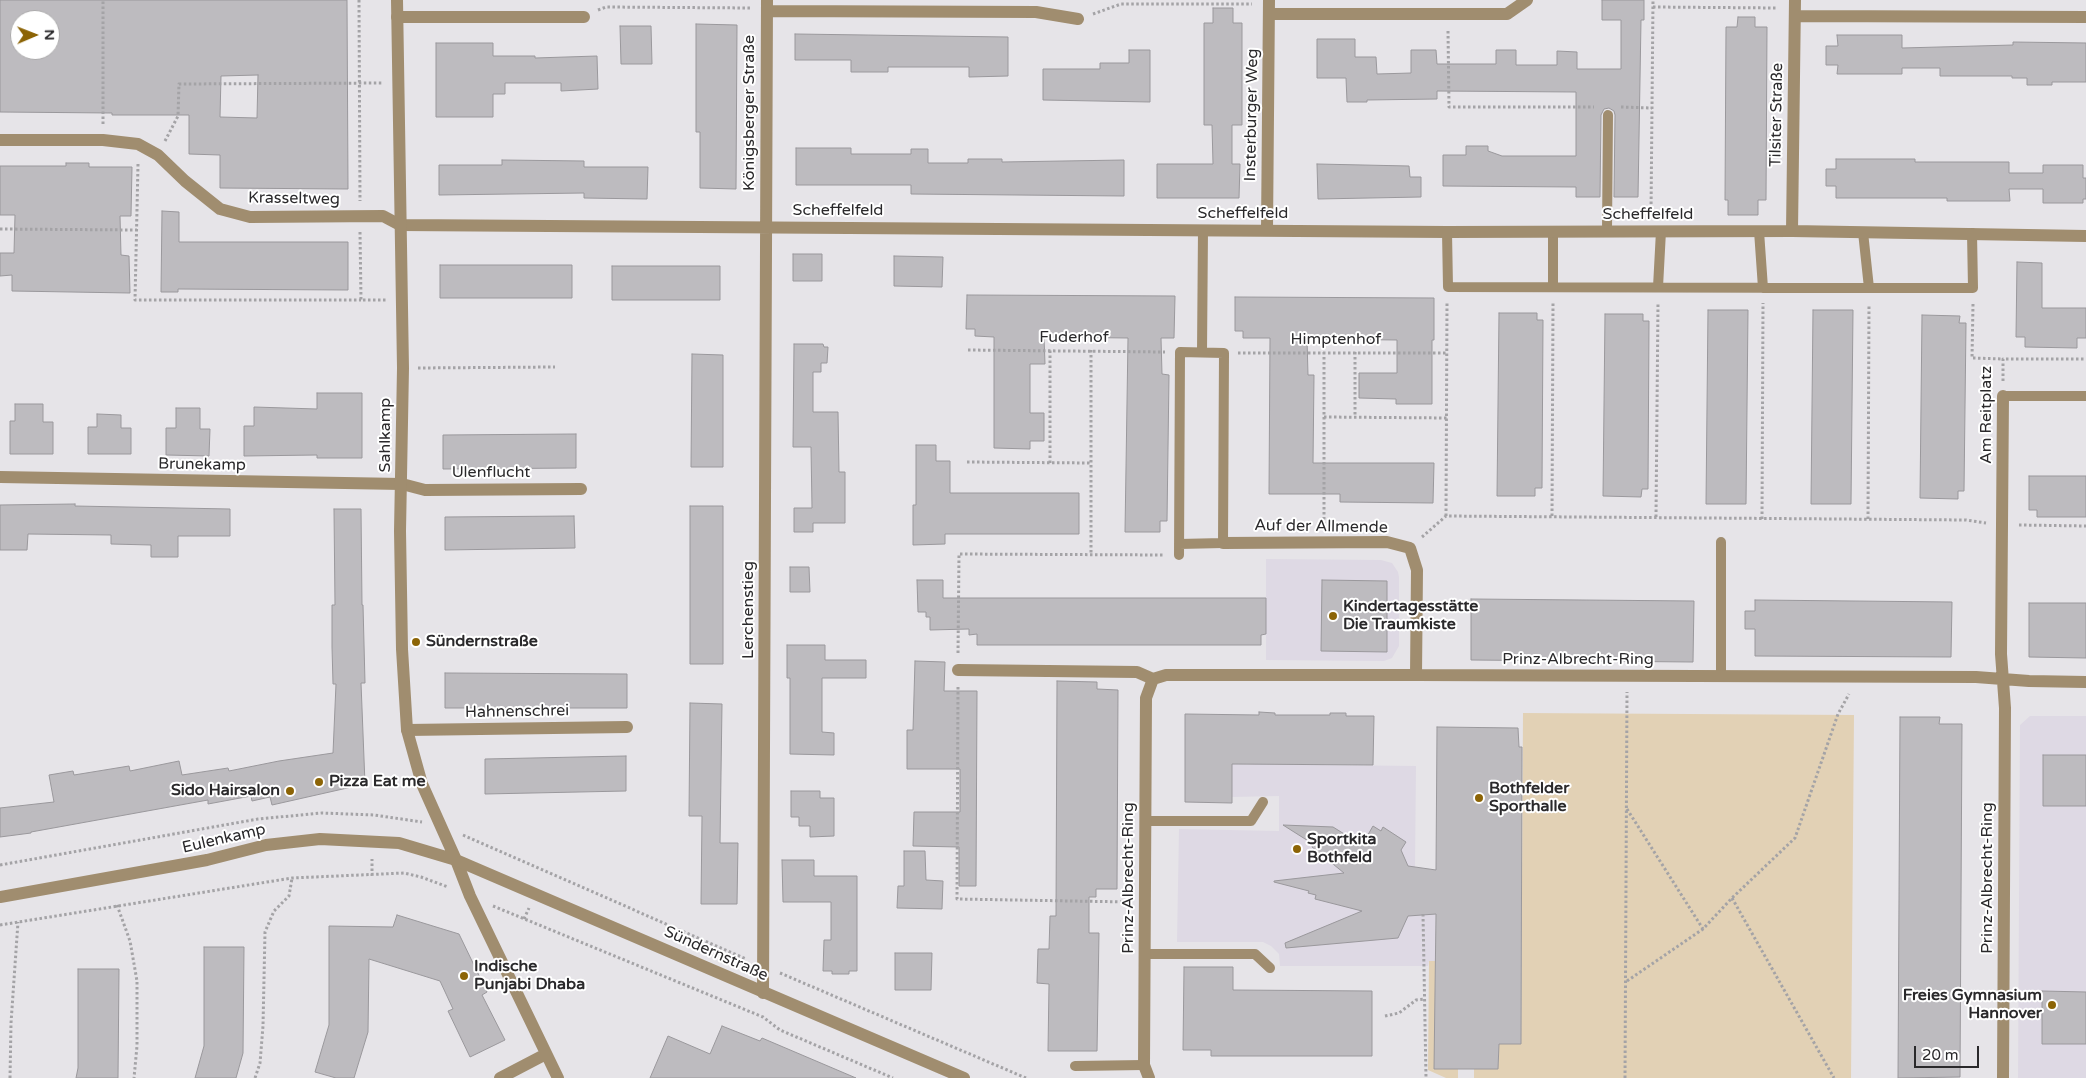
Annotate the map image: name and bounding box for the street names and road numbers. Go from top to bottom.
street label: Königsberger Straße [740,35,760,191]
street label: Insterburger Weg [1241,48,1263,182]
street label: Tilsiter Straße [1766,63,1788,167]
street label: Krasseltweg [248,189,340,209]
street label: Scheffelfeld [793,201,883,221]
street label: Scheffelfeld [1198,204,1288,224]
street label: Scheffelfeld [1603,205,1693,225]
street label: Fuderhof [1039,328,1109,348]
street label: Himptenhof [1291,330,1381,350]
street label: Am Reitplatz [1977,366,1997,464]
street label: Sahlkamp [376,398,396,472]
street label: Brunekamp [158,455,246,475]
street label: Ulenflucht [452,463,530,483]
street label: Auf der Allmende [1254,516,1388,538]
street label: Lerchenstieg [739,561,759,659]
street label: Prinz-Albrecht-Ring [1502,650,1654,670]
street label: Hahnenschrei [465,701,569,723]
street label: Prinz-Albrecht-Ring [1119,802,1139,954]
street label: Prinz-Albrecht-Ring [1978,802,1998,954]
street label: Eulenkamp [180,820,268,858]
street label: Sündernstraße [661,922,771,986]

